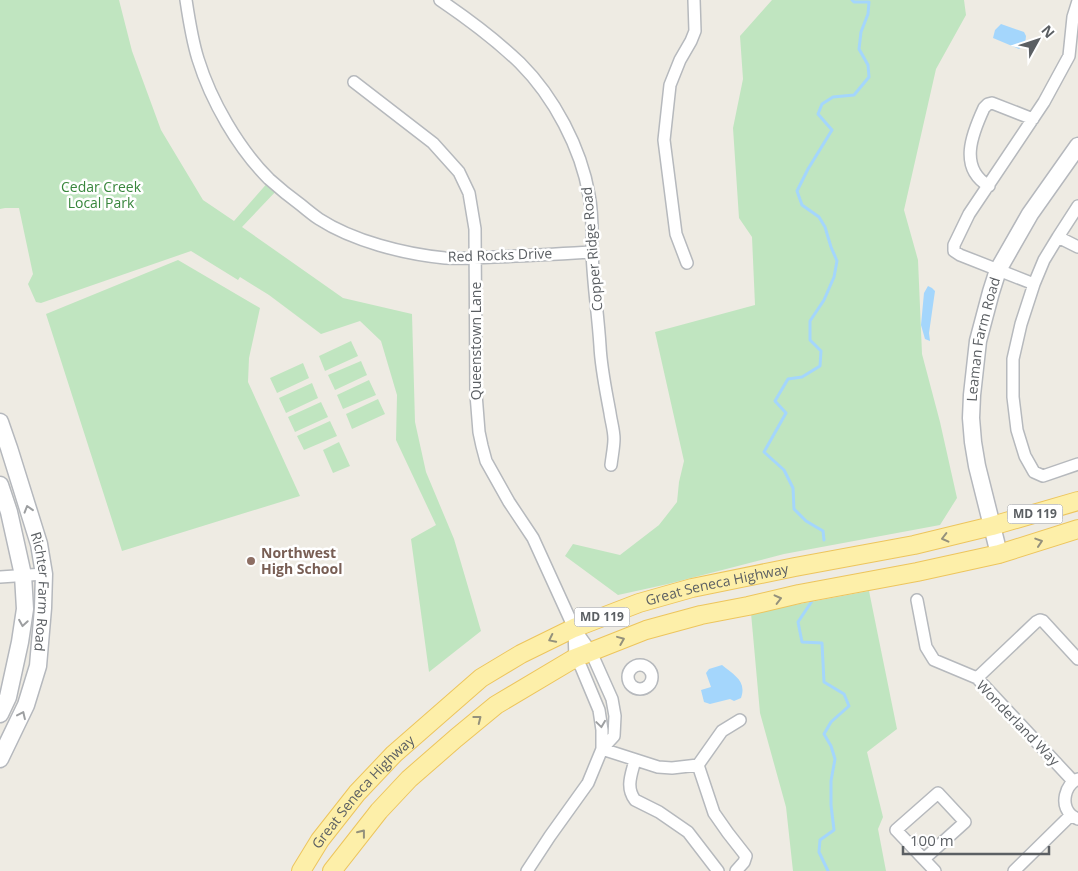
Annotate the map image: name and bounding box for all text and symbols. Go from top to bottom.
north arrow [1013,15,1063,65]
text: N [1037,21,1059,42]
park label: Cedar Creek Local Park [61,177,142,212]
street label: Copper Ridge Road [577,186,606,312]
street label: Red Rocks Drive [447,243,553,266]
street label: Leaman Farm Road [962,274,1004,402]
street label: Queenstown Lane [466,282,485,400]
road number: MD 119 [1008,504,1062,524]
one-way arrow [24,506,34,514]
street label: Richter Farm Road [27,529,54,652]
one-way arrow [941,532,949,542]
one-way arrow [1034,538,1042,548]
place label: Northwest High School [261,543,342,578]
marker: Northwest High School [245,555,257,567]
street label: Great Seneca Highway [643,558,791,610]
one-way arrow [773,594,782,605]
road number: MD 119 [574,608,630,626]
one-way arrow [18,619,28,627]
one-way arrow [548,633,557,643]
one-way arrow [616,636,625,647]
street label: Wonderland Way [973,676,1065,770]
one-way arrow [15,711,26,720]
one-way arrow [472,717,481,725]
one-way arrow [595,720,606,728]
street label: Great Seneca Highway [307,730,419,852]
scale bar [903,824,1049,856]
one-way arrow [357,829,366,838]
text: 100 m [910,830,954,850]

